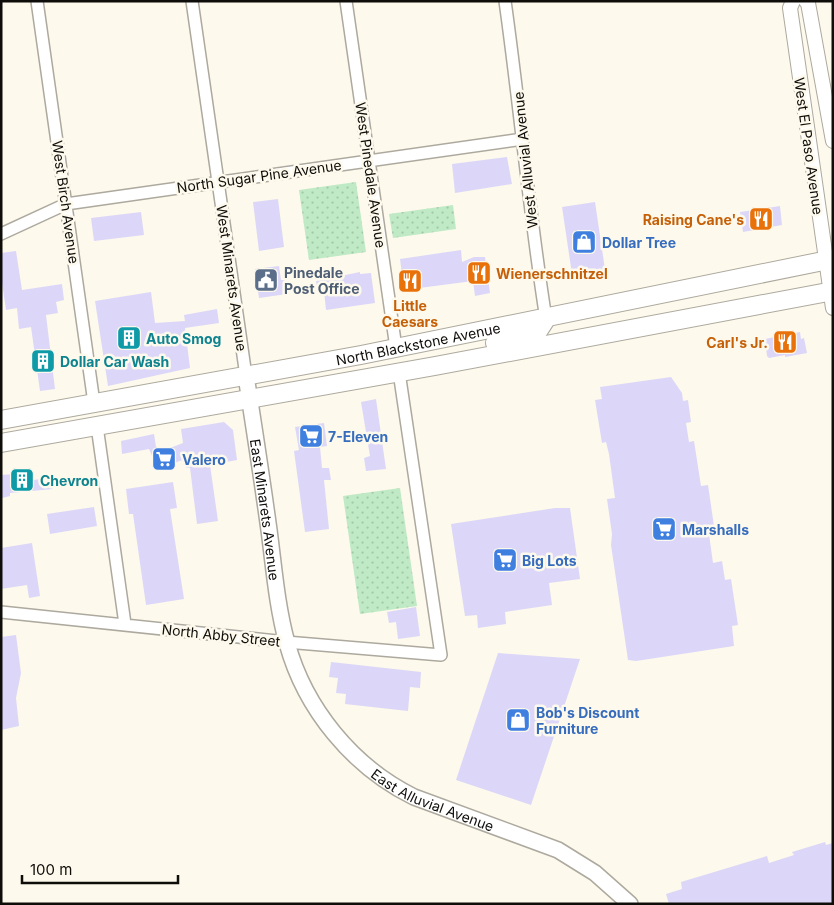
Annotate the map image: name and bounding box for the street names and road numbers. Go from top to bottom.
street label: West El Paso Avenue [791,76,827,216]
street label: West Alluvial Avenue [509,91,541,229]
street label: West Pinedale Avenue [352,101,390,249]
street label: West Birch Avenue [49,139,83,265]
street label: North Sugar Pine Avenue [176,156,342,196]
street label: West Minarets Avenue [213,204,251,352]
street label: North Blackstone Avenue [334,318,502,368]
street label: East Minarets Avenue [247,438,284,581]
street label: North Abby Street [161,620,282,650]
street label: East Alluvial Avenue [368,765,496,834]

